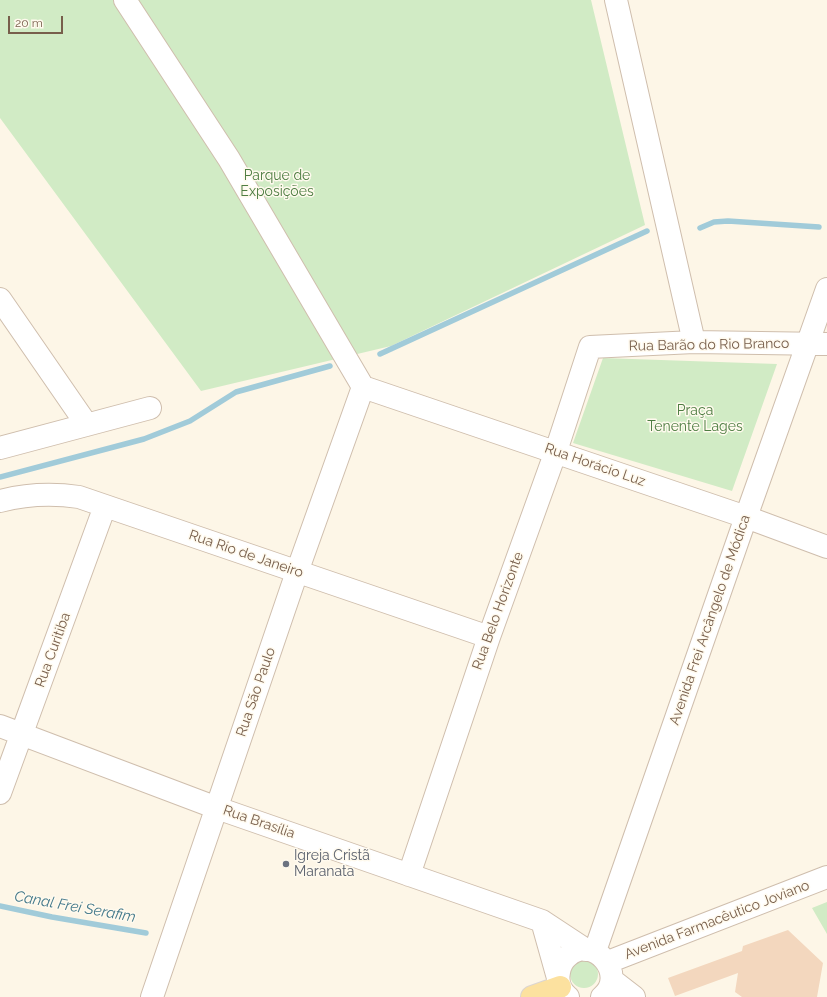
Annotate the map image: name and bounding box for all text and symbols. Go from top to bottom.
scale bar [10,8,65,34]
text: 20 m [15,16,43,30]
park label: Parque de Exposições [240,168,314,200]
street label: Rua Barão do Rio Branco [629,335,789,355]
park label: Praça Tenente Lages [647,403,743,436]
street label: Rua Horácio Luz [542,440,648,490]
street label: Avenida Frei Arcângelo de Módica [666,513,754,727]
street label: Rua Rio de Janeiro [187,527,305,581]
street label: Rua Belo Horizonte [469,550,527,672]
street label: Rua Curitiba [32,610,74,690]
street label: Rua São Paulo [233,645,279,739]
street label: Rua Brasília [221,802,297,842]
place label: Igreja Cristã Maranata [294,848,370,880]
marker: Igreja Cristã Maranata [281,859,291,869]
street label: Avenida Farmacêutico Joviano [622,877,812,963]
water label: Canal Frei Serafim [13,887,137,927]

